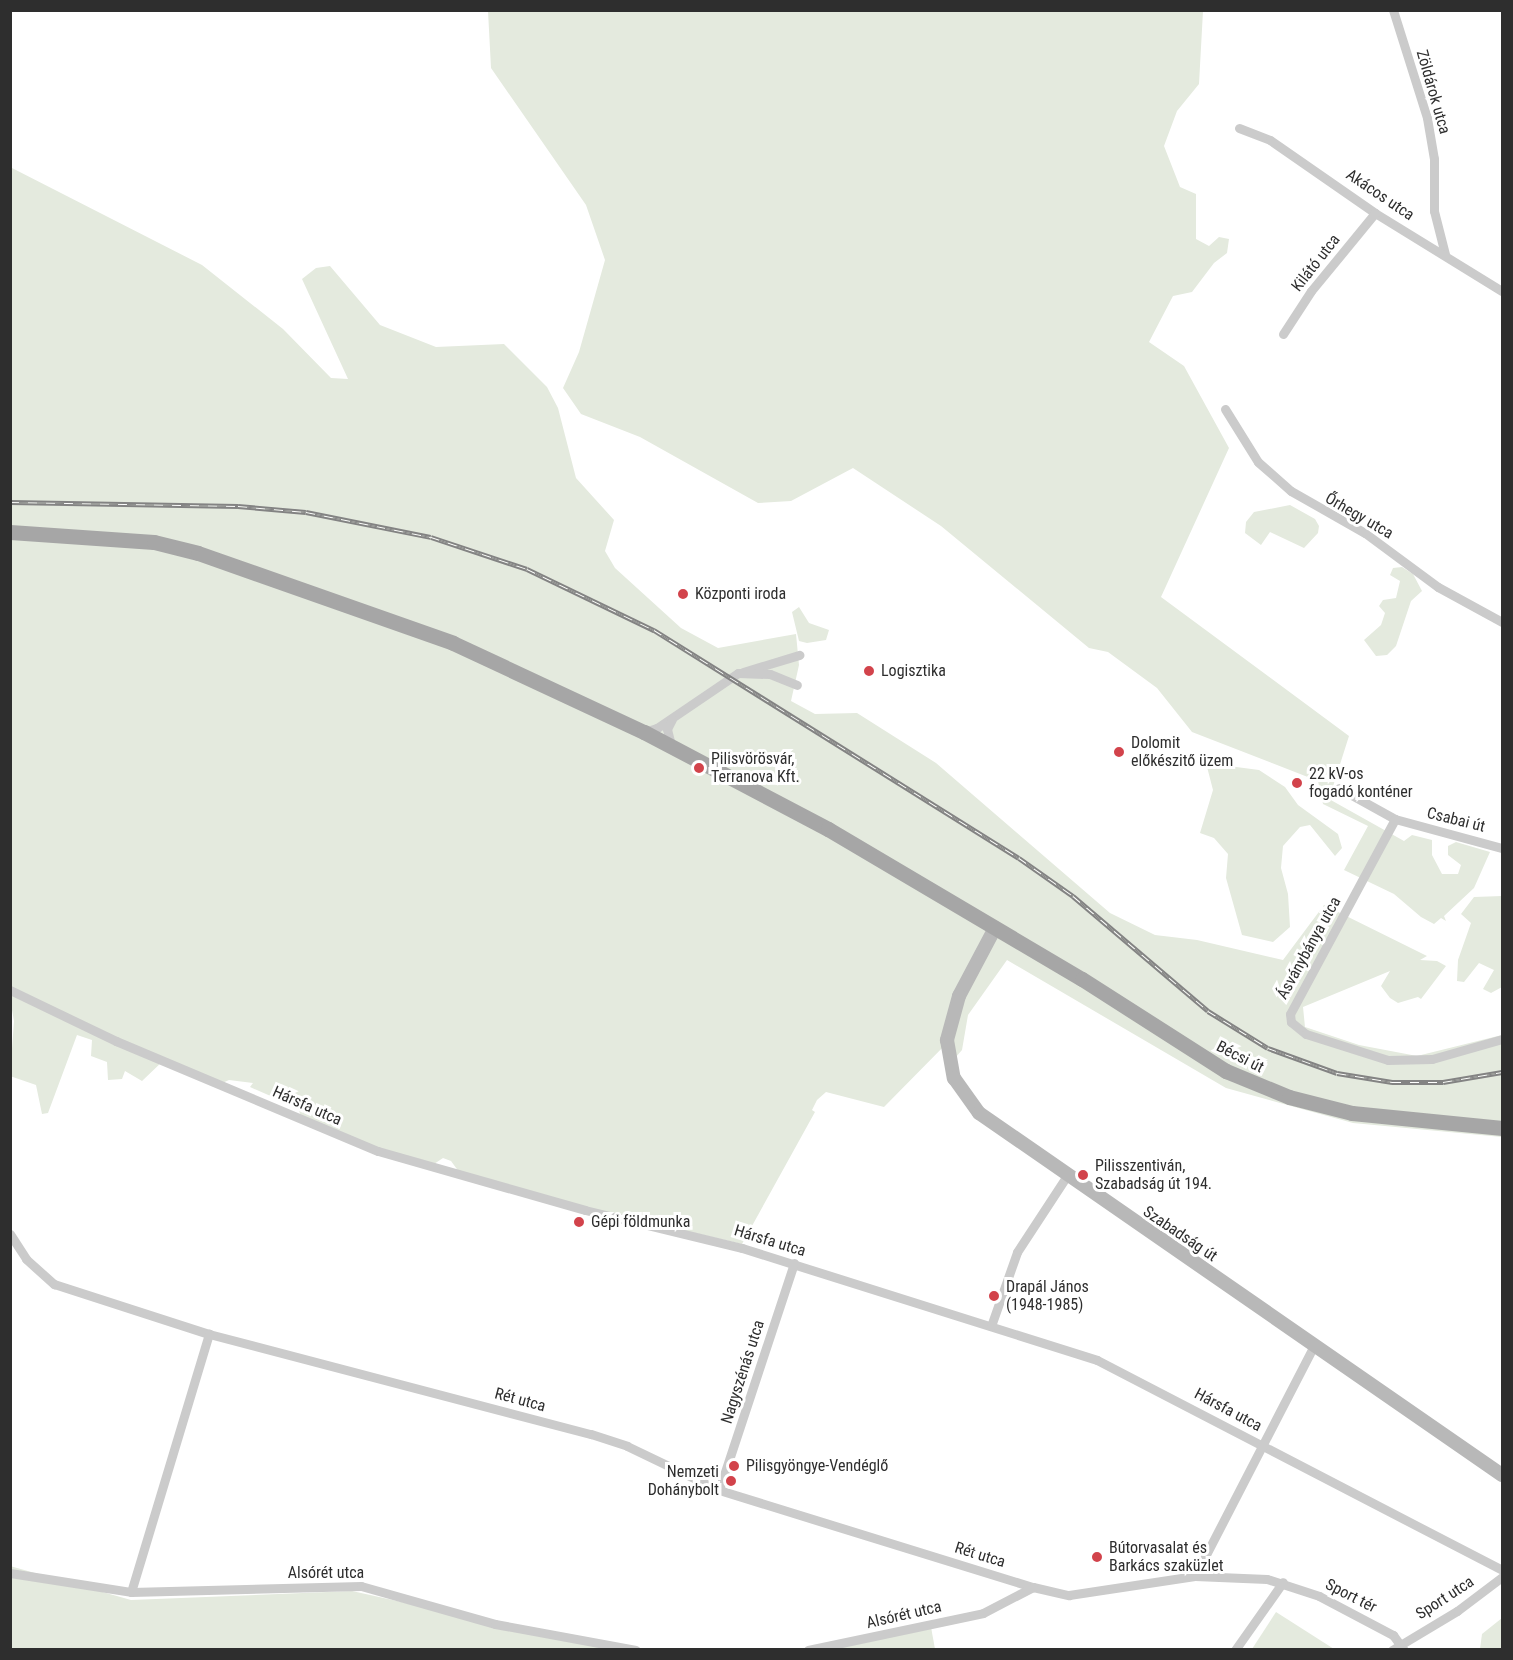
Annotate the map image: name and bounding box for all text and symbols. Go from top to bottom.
street label: Zöldárok utca [1412,48,1454,136]
street label: Akácos utca [1342,165,1418,225]
street label: Kilátó utca [1288,230,1344,296]
street label: Őrhegy utca [1322,489,1396,543]
place label: Központi iroda [695,584,786,604]
marker: Központi iroda [676,587,690,601]
place label: Logisztika [881,661,946,681]
marker: Logisztika [862,664,876,678]
place label: Dolomit előkészitő üzem [1131,733,1233,771]
marker: Dolomit előkészitő üzem [1112,745,1126,759]
place label: Pilisvörösvár, Terranova Kft. [711,749,800,787]
marker: Pilisvörösvár, Terranova Kft. [692,761,706,775]
place label: 22 kV-os fogadó konténer [1309,764,1413,802]
marker: 22 kV-os fogadó konténer [1290,776,1304,790]
street label: Csabai út [1425,804,1487,836]
street label: Ásványbánya utca [1273,893,1345,1003]
street label: Bécsi út [1213,1037,1267,1077]
street label: Hársfa utca [269,1082,345,1130]
place label: Pilisszentiván, Szabadság út 194. [1095,1156,1212,1194]
marker: Pilisszentiván, Szabadság út 194. [1076,1168,1090,1182]
street label: Szabadság út [1139,1202,1221,1266]
place label: Gépi földmunka [591,1212,690,1232]
marker: Gépi földmunka [572,1215,586,1229]
street label: Hársfa utca [732,1221,808,1261]
place label: Drapál János (1948-1985) [1006,1277,1089,1315]
marker: Drapál János (1948-1985) [987,1289,1001,1303]
street label: Nagyszénás utca [717,1318,769,1426]
street label: Rét utca [492,1384,548,1416]
street label: Hársfa utca [1191,1384,1265,1436]
place label: Pilisgyöngye-Vendéglő [746,1456,888,1476]
marker: Pilisgyöngye-Vendéglő [727,1459,741,1473]
place label: Nemzeti Dohánybolt [648,1462,719,1500]
marker: Nemzeti Dohánybolt [724,1474,738,1488]
street label: Rét utca [952,1538,1008,1572]
place label: Bútorvasalat és Barkács szaküzlet [1109,1538,1223,1576]
marker: Bútorvasalat és Barkács szaküzlet [1090,1550,1104,1564]
street label: Alsórét utca [288,1563,364,1583]
street label: Sport utca [1412,1572,1478,1624]
street label: Sport tér [1322,1575,1380,1617]
street label: Alsórét utca [865,1597,943,1633]

